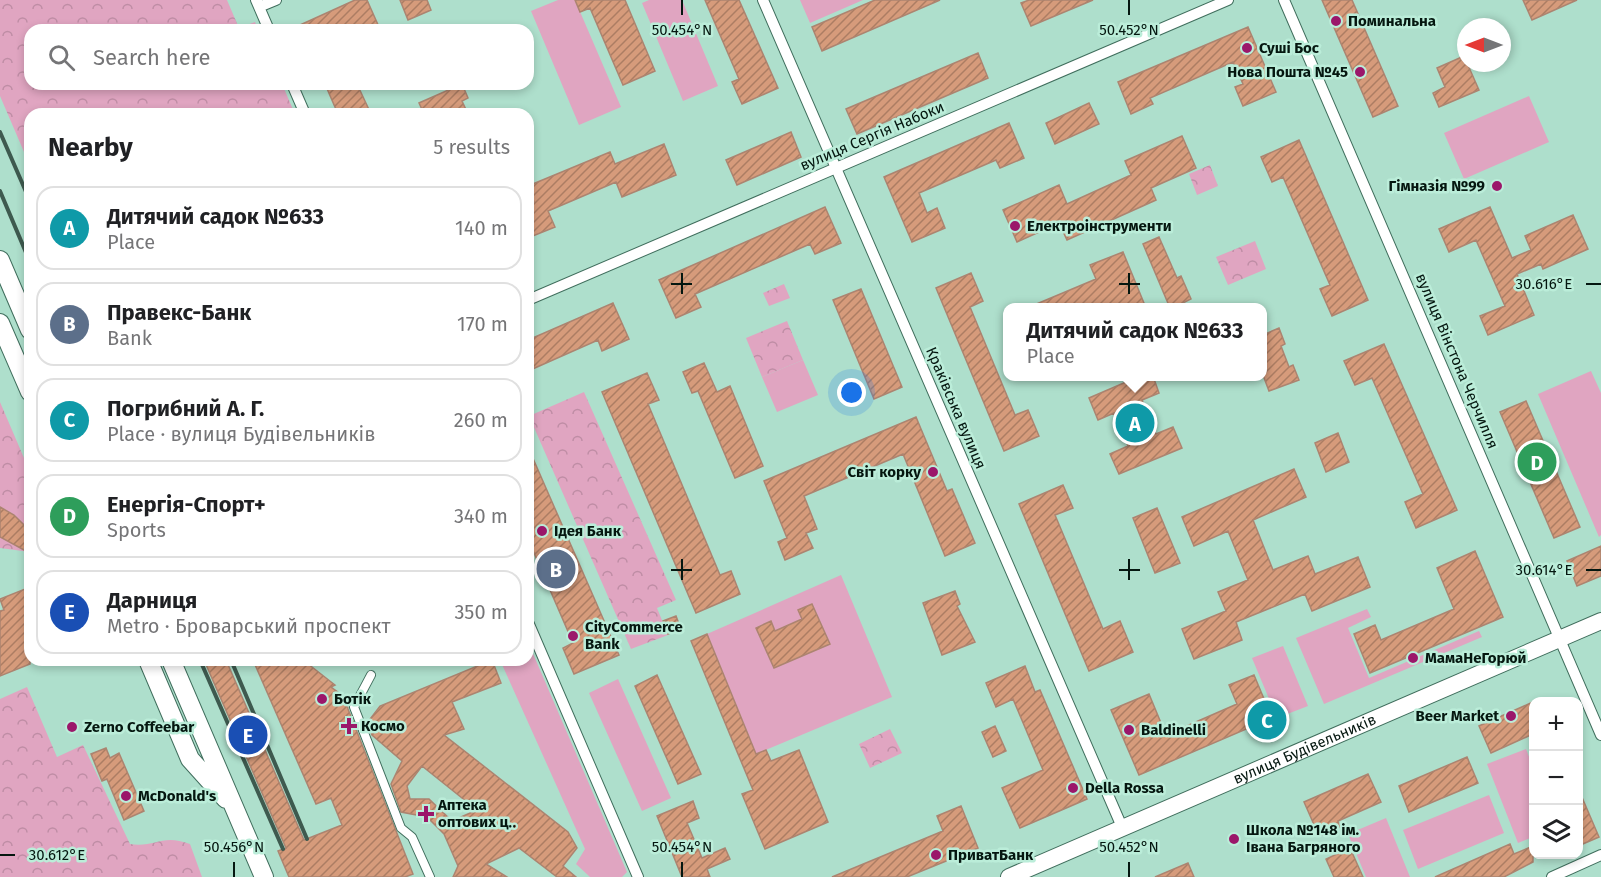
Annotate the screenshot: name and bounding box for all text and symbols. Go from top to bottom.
place label: Поминальна [1348,12,1436,30]
marker: Поминальна [1329,14,1343,28]
north arrow [1457,18,1511,72]
text: 50.454°N [652,21,712,39]
text: 50.452°N [1099,21,1159,39]
search box [24,24,534,90]
place label: Суші Бос [1259,39,1320,57]
icon: search [45,41,78,74]
marker: Суші Бос [1240,41,1254,55]
text: Search here [93,44,211,71]
place label: Нова Пошта №45 [1227,63,1348,81]
marker: Нова Пошта №45 [1353,65,1367,79]
street label: вулиця Сергія Набоки [797,97,947,175]
text: Nearby [48,132,133,163]
text: 5 results [433,135,510,159]
place label: Гімназія №99 [1389,177,1485,195]
marker: Гімназія №99 [1490,179,1504,193]
text: Дитячий садок №633 [107,203,324,230]
text: A [64,216,75,240]
text: 140 m [455,216,508,240]
place label: Електроінструменти [1027,217,1172,235]
marker: Електроінструменти [1008,219,1022,233]
text: Place [107,230,155,254]
street label: вулиця Вінстона Черчилля [1412,271,1502,451]
text: 30.616°E [1516,275,1572,293]
text: Правекс-Банк [107,299,251,326]
popup [1003,303,1267,381]
text: B [63,312,76,336]
text: 170 m [457,312,508,336]
text: Дитячий садок №633 [1026,317,1244,344]
text: Bank [107,326,152,350]
street label: Краківська вулиця [922,344,990,472]
text: Place [1026,344,1075,368]
your location [837,378,866,407]
text: Погрибний А. Г. [107,395,264,422]
pin: A [1116,400,1154,446]
text: C [64,408,75,432]
text: 260 m [454,408,508,432]
text: Place · вулиця Будівельників [107,422,376,446]
pin: D [1518,440,1556,484]
place label: Світ корку [848,463,921,481]
marker: Світ корку [926,465,940,479]
text: Енергія-Спорт+ [107,491,266,518]
text: D [63,504,76,528]
text: 340 m [454,504,508,528]
text: Sports [107,518,166,542]
place label: Ідея Банк [554,522,622,540]
marker: Ідея Банк [535,524,549,538]
pin: B [536,546,576,592]
text: 30.614°E [1516,561,1572,579]
text: Дарниця [107,587,197,614]
text: E [64,600,75,624]
text: 350 m [454,600,508,624]
text: Metro · Броварський проспект [107,614,390,638]
place label: CityCommerce Bank [585,618,683,653]
marker: CityCommerce Bank [566,629,580,643]
place label: МамаНеГорюй [1425,649,1526,667]
marker: МамаНеГорюй [1406,651,1420,665]
place label: Ботік [334,690,372,708]
marker: Ботік [315,692,329,706]
map controls [1529,697,1583,859]
button: + [1529,697,1583,751]
pin: C [1248,698,1286,742]
place label: Beer Market [1415,707,1499,725]
marker: Beer Market [1504,709,1518,723]
street label: вулиця Будівельників [1230,710,1379,788]
pin: E [228,712,268,758]
place label: Космо [361,717,405,735]
place label: Zerno Coffeebar [84,718,195,736]
marker: Космо [342,719,356,733]
marker: Zerno Coffeebar [65,720,79,734]
place label: Baldinelli [1141,721,1206,739]
marker: Baldinelli [1122,723,1136,737]
button: − [1529,751,1583,805]
place label: Della Rossa [1085,779,1164,797]
marker: Della Rossa [1066,781,1080,795]
place label: McDonald's [138,787,216,805]
marker: McDonald's [119,789,133,803]
place label: Аптека оптових ц‥ [437,796,516,831]
button: layers [1529,805,1583,859]
marker: Аптека оптових ц‥ [419,807,433,821]
place label: Школа №148 ім. Івана Багряного [1246,821,1361,856]
marker: Школа №148 ім. Івана Багряного [1227,832,1241,846]
text: 50.456°N [204,838,264,856]
text: 50.454°N [652,838,712,856]
text: 50.452°N [1099,838,1159,856]
text: 30.612°E [29,846,85,864]
place label: ПриватБанк [948,846,1034,864]
marker: ПриватБанк [929,848,943,862]

